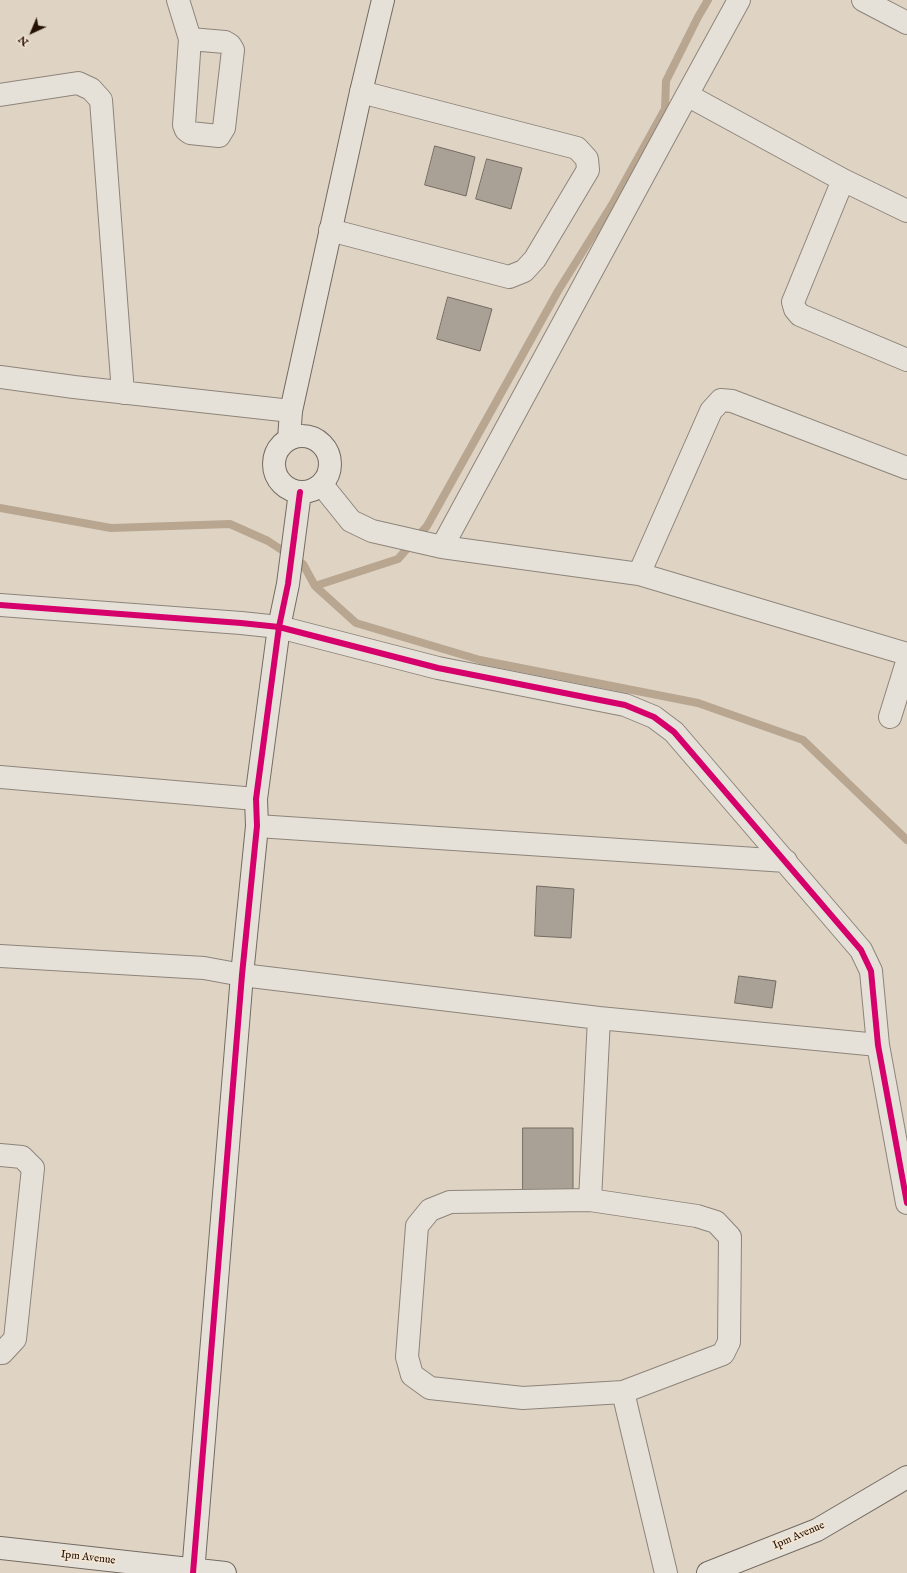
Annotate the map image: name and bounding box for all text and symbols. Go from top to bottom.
north arrow [12,12,52,52]
text: N [15,32,32,49]
street label: Ipm Avenue [771,1519,827,1553]
street label: Ipm Avenue [60,1548,116,1568]

